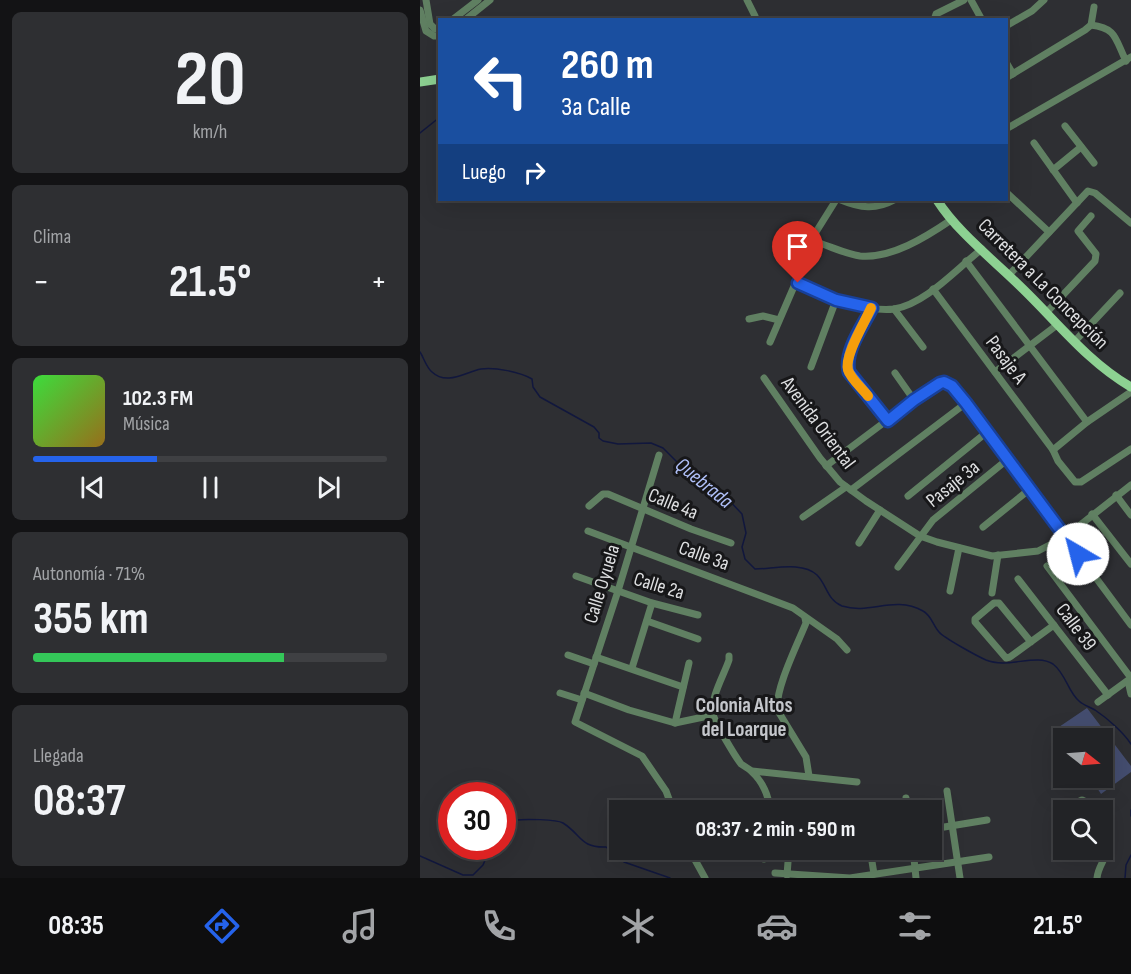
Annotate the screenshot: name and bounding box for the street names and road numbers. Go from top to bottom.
street label: Carretera a La Concepción [973,214,1113,354]
street label: Pasaje A [980,331,1032,389]
street label: Avenida Oriental [775,371,860,474]
street label: Pasaje 3a [922,455,984,513]
street label: Calle 4a [644,483,702,525]
street label: Calle 3a [676,536,732,576]
street label: Calle Oyuela [579,542,625,626]
street label: Calle 2a [631,567,687,605]
street label: Calle 39 [1050,599,1102,655]

